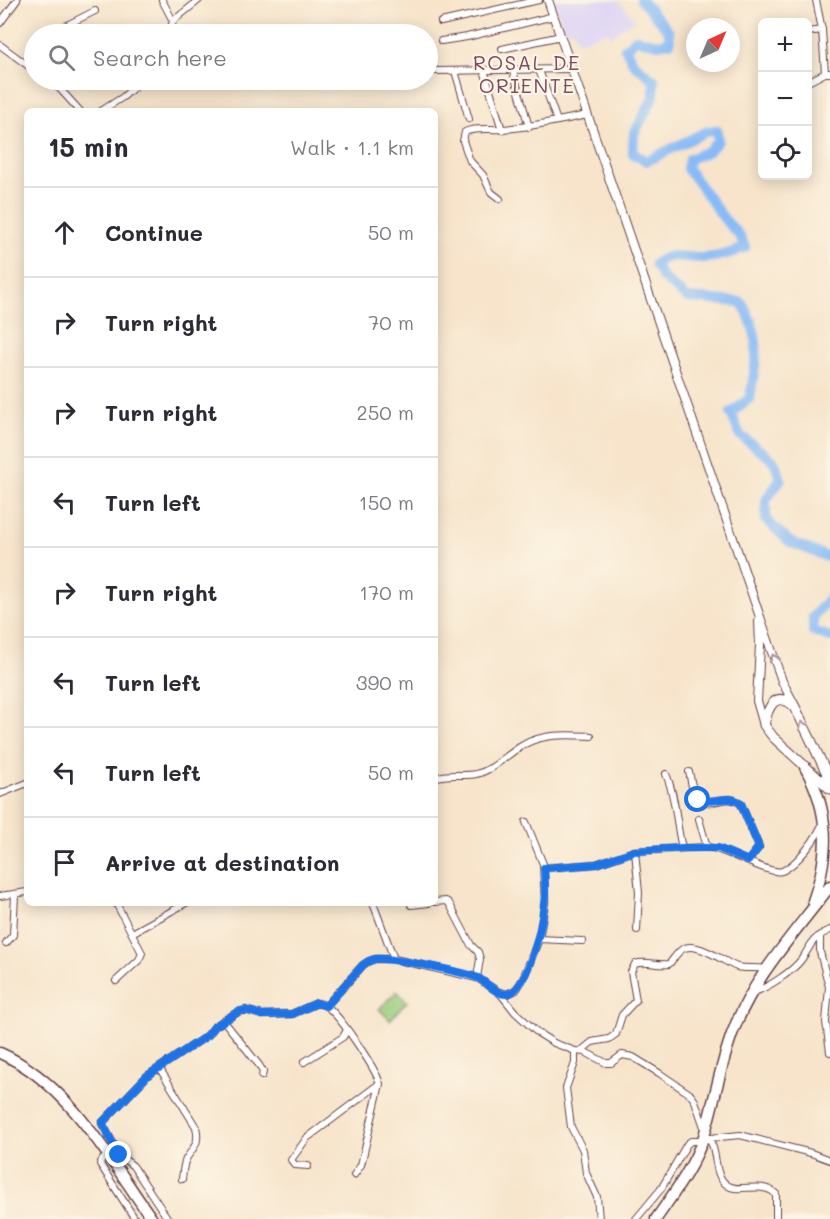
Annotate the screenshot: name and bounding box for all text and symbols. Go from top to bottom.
north arrow [686,18,740,72]
map controls [758,18,812,180]
button: + [758,18,812,72]
search box [24,24,438,90]
icon: search [45,41,78,74]
text: Search here [93,43,227,72]
district label: ROSAL DE ORIENTE [473,49,581,98]
button: − [758,72,812,126]
button: locate [758,126,812,180]
text: 15 min [48,130,128,164]
text: Walk · 1.1 km [290,134,414,160]
icon: ahead [48,216,81,249]
text: Continue [105,218,203,247]
text: 50 m [368,219,414,245]
icon: right [48,306,81,339]
text: Turn right [105,308,217,337]
text: 70 m [368,309,414,335]
icon: right [48,396,81,429]
text: Turn right [105,398,217,427]
text: 250 m [357,399,414,425]
icon: left [48,486,81,519]
text: Turn left [105,488,201,517]
text: 150 m [359,489,414,515]
icon: right [48,576,81,609]
text: Turn right [105,578,217,607]
text: 170 m [359,579,414,605]
one-way arrow [769,653,782,664]
icon: left [48,666,81,699]
text: Turn left [105,668,201,697]
text: 390 m [356,669,414,695]
one-way arrow [799,720,811,731]
icon: left [48,756,81,789]
text: Turn left [105,758,201,787]
text: 50 m [368,759,414,785]
route start [684,786,710,812]
icon: arrive [48,846,81,879]
text: Arrive at destination [105,848,340,877]
route end [105,1141,131,1167]

